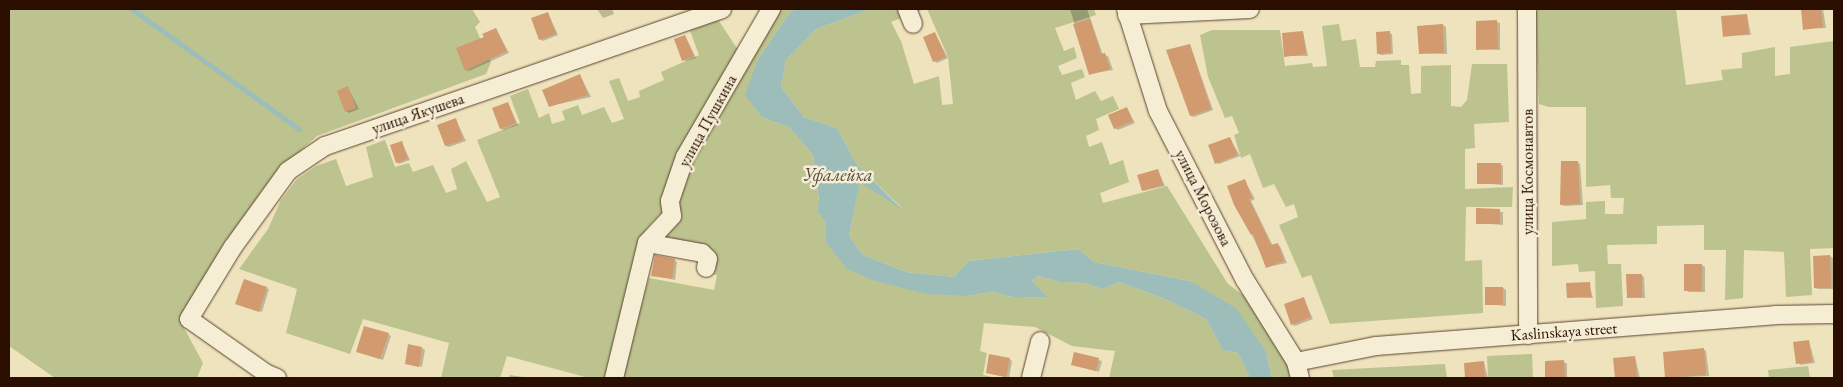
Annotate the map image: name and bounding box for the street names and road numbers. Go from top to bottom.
street label: улица Пушкина [675,71,741,171]
street label: улица Якушева [369,89,467,139]
street label: улица Космонавтов [1518,109,1538,235]
street label: улица Морозова [1170,147,1236,249]
street label: Kaslinskaya street [1510,319,1618,345]

